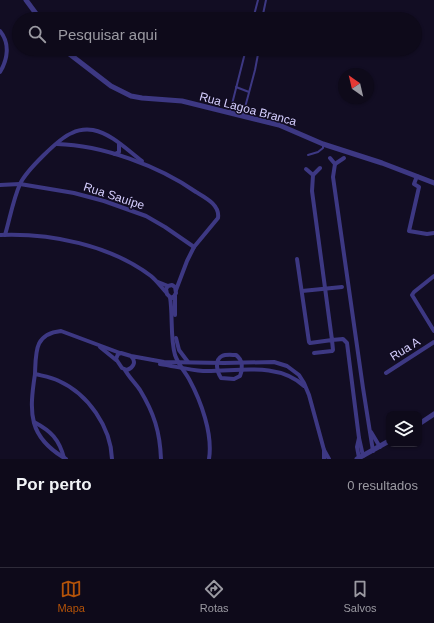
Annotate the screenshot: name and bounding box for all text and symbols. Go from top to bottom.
search box [12,12,422,56]
icon: search [26,23,48,45]
text: Pesquisar aqui [58,26,157,43]
north arrow [338,68,374,104]
street label: Rua Lagoa Branca [198,89,298,129]
street label: Rua Sauípe [82,180,147,213]
street label: Rua A [387,334,423,364]
map controls [386,411,422,447]
button: layers [386,411,422,447]
text: Por perto [16,475,92,494]
text: 0 resultados [347,478,418,493]
tab: Mapa [57,578,85,614]
tab: Rotas [200,578,229,614]
tab: Salvos [344,578,377,614]

